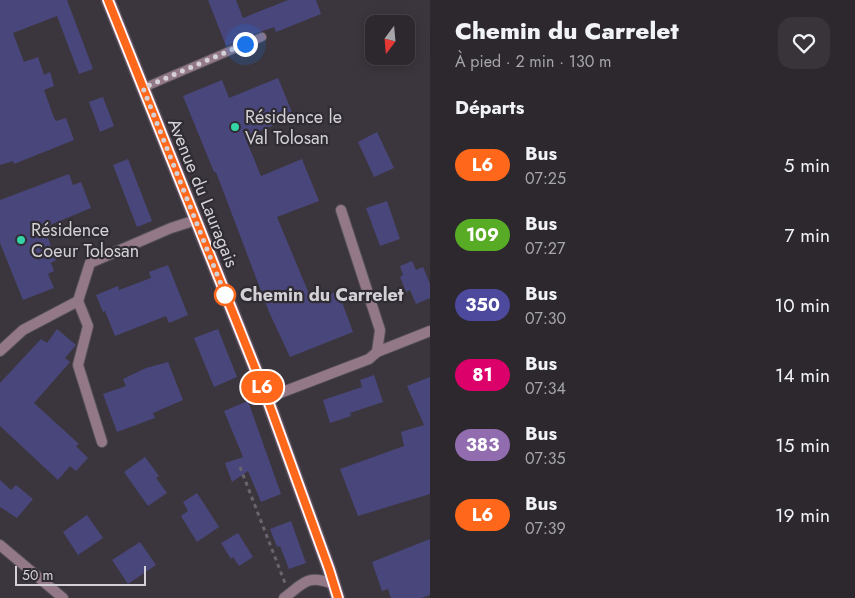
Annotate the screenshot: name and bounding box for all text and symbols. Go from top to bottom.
text: Chemin du Carrelet [455,13,679,48]
north arrow [365,15,415,65]
map controls [365,15,415,65]
button: heart [778,17,830,69]
your location [233,32,258,57]
text: À pied · 2 min · 130 m [455,50,612,73]
text: Départs [455,94,524,121]
place label: Résidence le Val Tolosan [245,104,342,151]
street label: Avenue du Lauragais [161,115,245,271]
marker: Résidence le Val Tolosan [229,121,241,133]
text: Bus [525,140,557,167]
text: L6 [472,152,493,178]
text: 5 min [784,152,830,179]
text: 07:25 [525,167,566,190]
text: Bus [525,210,557,237]
place label: Résidence Coeur Tolosan [31,217,139,264]
text: 109 [466,222,499,248]
text: 7 min [785,222,830,249]
marker: Résidence Coeur Tolosan [15,234,27,246]
text: 07:27 [525,237,565,260]
text: Bus [525,280,557,307]
place label: Chemin du Carrelet [240,282,404,308]
marker: Chemin du Carrelet [214,284,236,306]
text: 350 [465,292,500,318]
text: 10 min [775,292,830,319]
text: 07:30 [525,307,566,330]
text: Bus [525,350,557,377]
text: 81 [472,362,493,388]
text: 14 min [775,362,830,389]
line badge: L6 [240,371,284,403]
text: L6 [251,374,273,400]
text: 07:34 [525,377,566,400]
text: Bus [525,420,557,447]
text: 383 [466,432,499,458]
text: 15 min [775,432,830,459]
text: 07:35 [525,447,566,470]
text: Bus [525,490,557,517]
text: L6 [472,502,493,528]
text: 19 min [775,502,830,529]
text: 07:39 [525,517,566,540]
scale bar [15,563,146,586]
text: 50 m [22,565,53,585]

